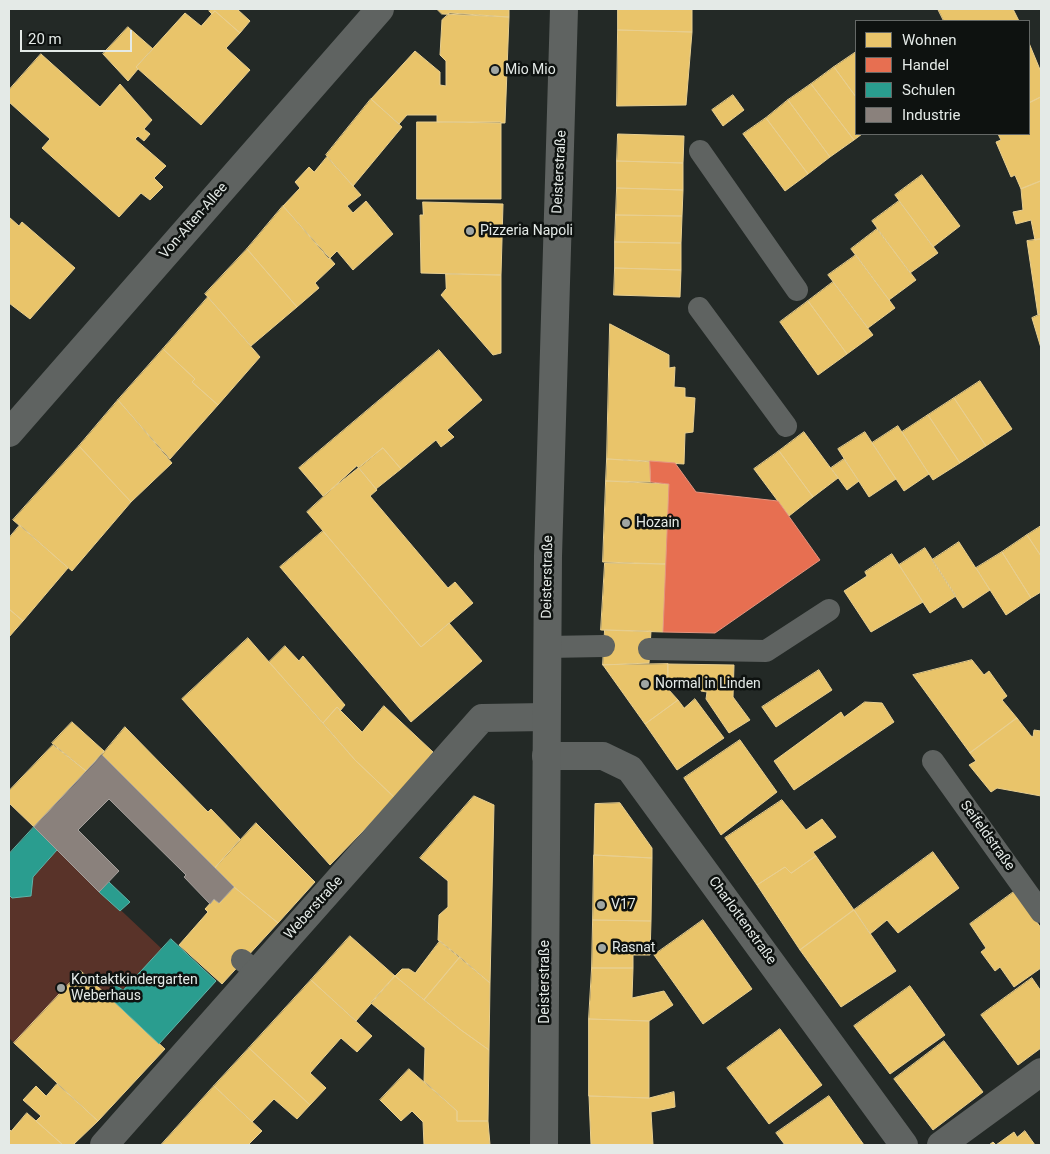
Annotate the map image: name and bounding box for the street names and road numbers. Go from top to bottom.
street label: Deisterstraße [549,130,571,214]
street label: Von-Alten-Allee [156,180,232,262]
street label: Deisterstraße [539,535,557,619]
street label: Seifeldstraße [956,798,1018,874]
street label: Weberstraße [281,873,347,943]
street label: Charlottenstraße [704,874,780,968]
street label: Deisterstraße [537,940,553,1024]

